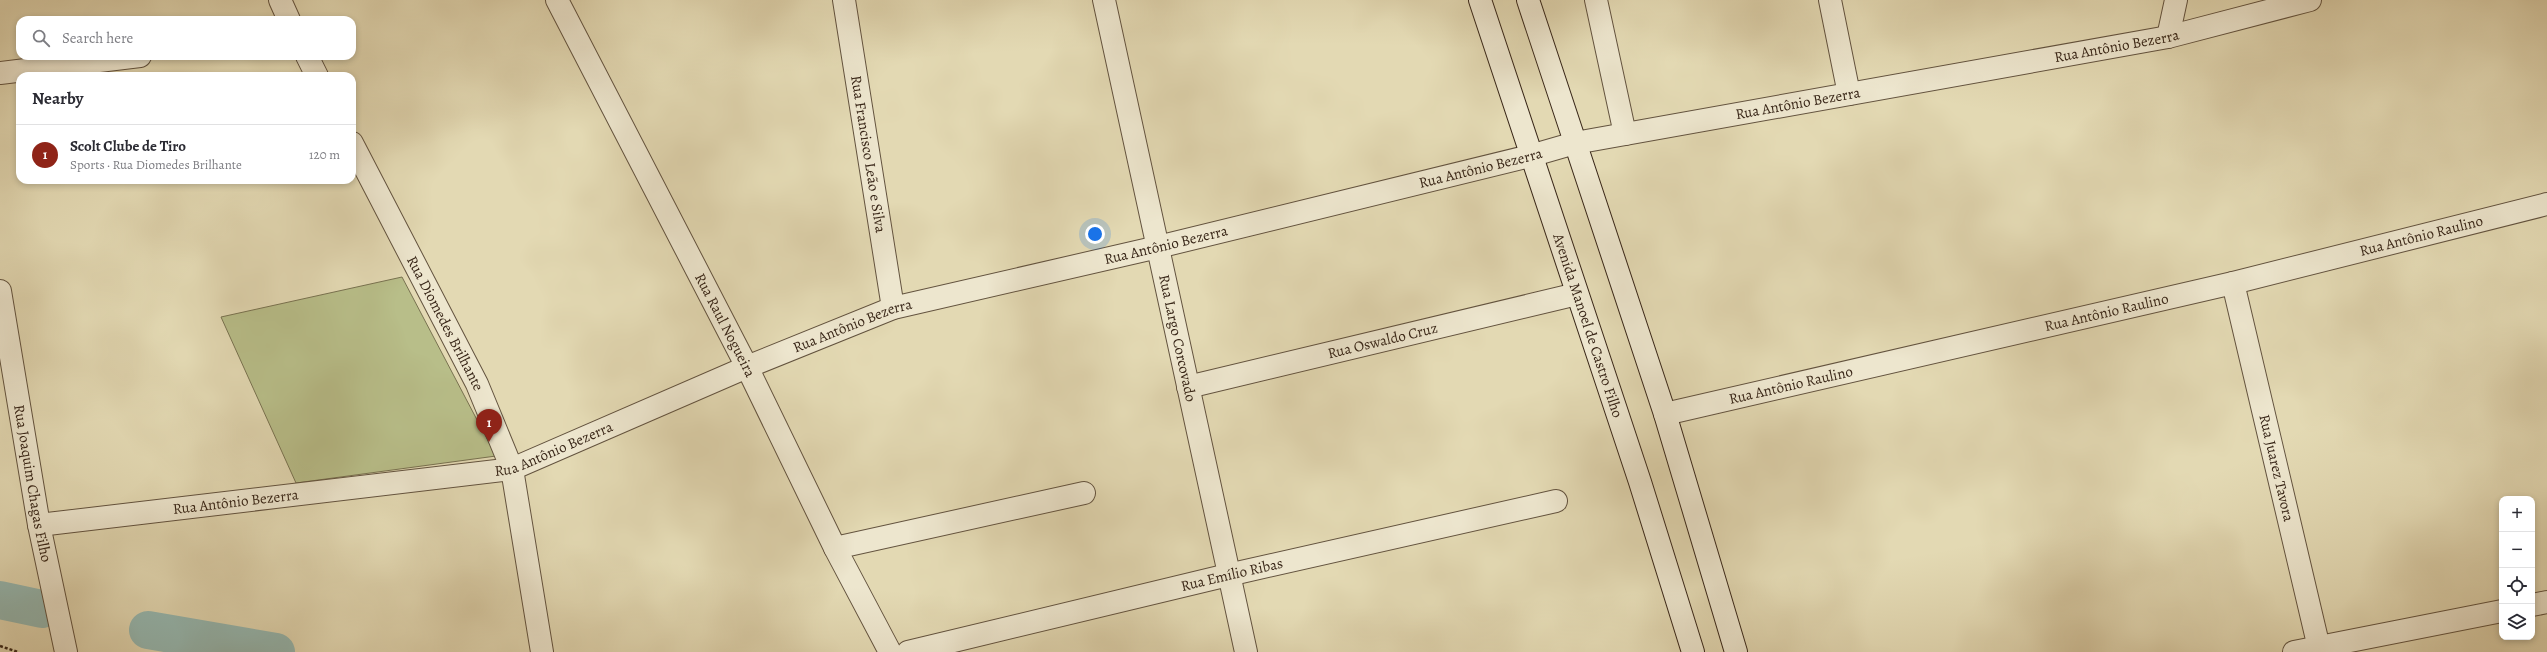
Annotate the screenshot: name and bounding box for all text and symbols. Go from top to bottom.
search box [16,16,356,60]
street label: Rua Antônio Bezerra [2053,25,2181,67]
icon: search [30,27,52,49]
text: Search here [62,28,133,48]
street label: Rua Francisco Leão e Silva [846,74,891,234]
street label: Rua Antônio Bezerra [1734,82,1862,124]
text: Nearby [32,87,83,110]
text: Scolt Clube de Tiro [70,136,186,156]
street label: Rua Antônio Bezerra [1417,143,1545,193]
text: 1 [43,146,47,163]
text: 120 m [309,146,340,163]
text: Sports · Rua Diomedes Brilhante [70,156,242,173]
street label: Rua Antônio Raulino [2357,211,2485,261]
street label: Rua Antônio Bezerra [1102,220,1230,269]
your location [1085,224,1105,244]
street label: Avenida Manoel de Castro Filho [1548,230,1628,420]
street label: Rua Diomedes Brilhante [402,252,489,394]
street label: Rua Raul Nogueira [690,270,760,380]
street label: Rua Largo Corcovado [1154,273,1201,404]
street label: Rua Antônio Raulino [2043,288,2170,336]
street label: Rua Antônio Bezerra [790,294,914,357]
street label: Rua Oswaldo Cruz [1325,318,1440,363]
street label: Rua Antônio Raulino [1727,361,1855,409]
street label: Rua Joaquim Chagas Filho [9,403,57,564]
pin: 1 [476,409,502,442]
street label: Rua Juarez Tavora [2254,412,2299,523]
street label: Rua Antônio Bezerra [493,416,616,481]
street label: Rua Antônio Bezerra [172,484,300,519]
map controls [2499,496,2535,640]
button: + [2499,496,2535,532]
button: − [2499,532,2535,568]
street label: Rua Emílio Ribas [1179,553,1285,596]
button: locate [2499,568,2535,604]
button: layers [2499,604,2535,640]

